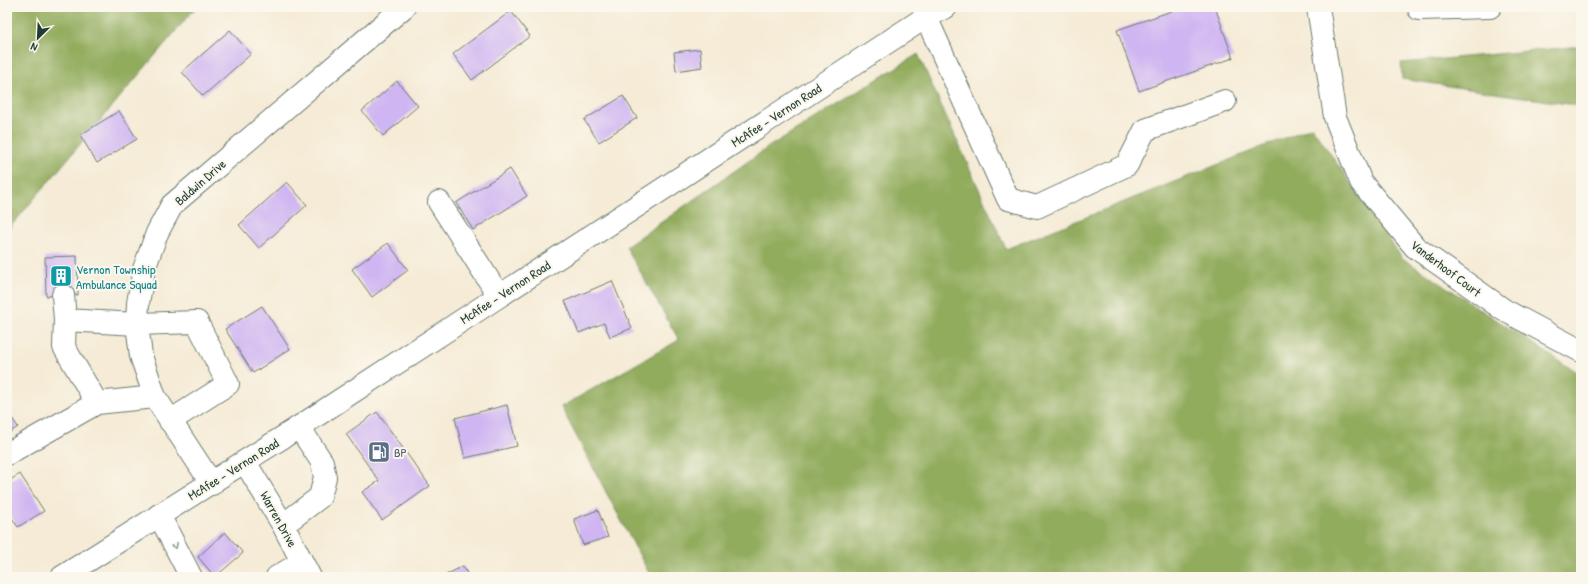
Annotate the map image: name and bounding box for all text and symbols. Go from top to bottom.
north arrow [18,18,58,58]
text: N [28,39,39,55]
street label: McAfee - Vernon Road [727,79,825,151]
street label: Baldwin Drive [171,155,229,209]
street label: Vanderhoof Court [1407,235,1485,301]
street label: McAfee - Vernon Road [456,256,554,328]
place label: Vernon Township Ambulance Squad [76,260,157,293]
building icon: Vernon Township Ambulance Squad [48,263,74,289]
street label: McAfee - Vernon Road [184,434,282,504]
fuel station icon: BP [366,439,392,465]
place label: BP [394,443,407,461]
street label: Warren Drive [256,488,302,550]
one-way arrow [170,542,178,549]

